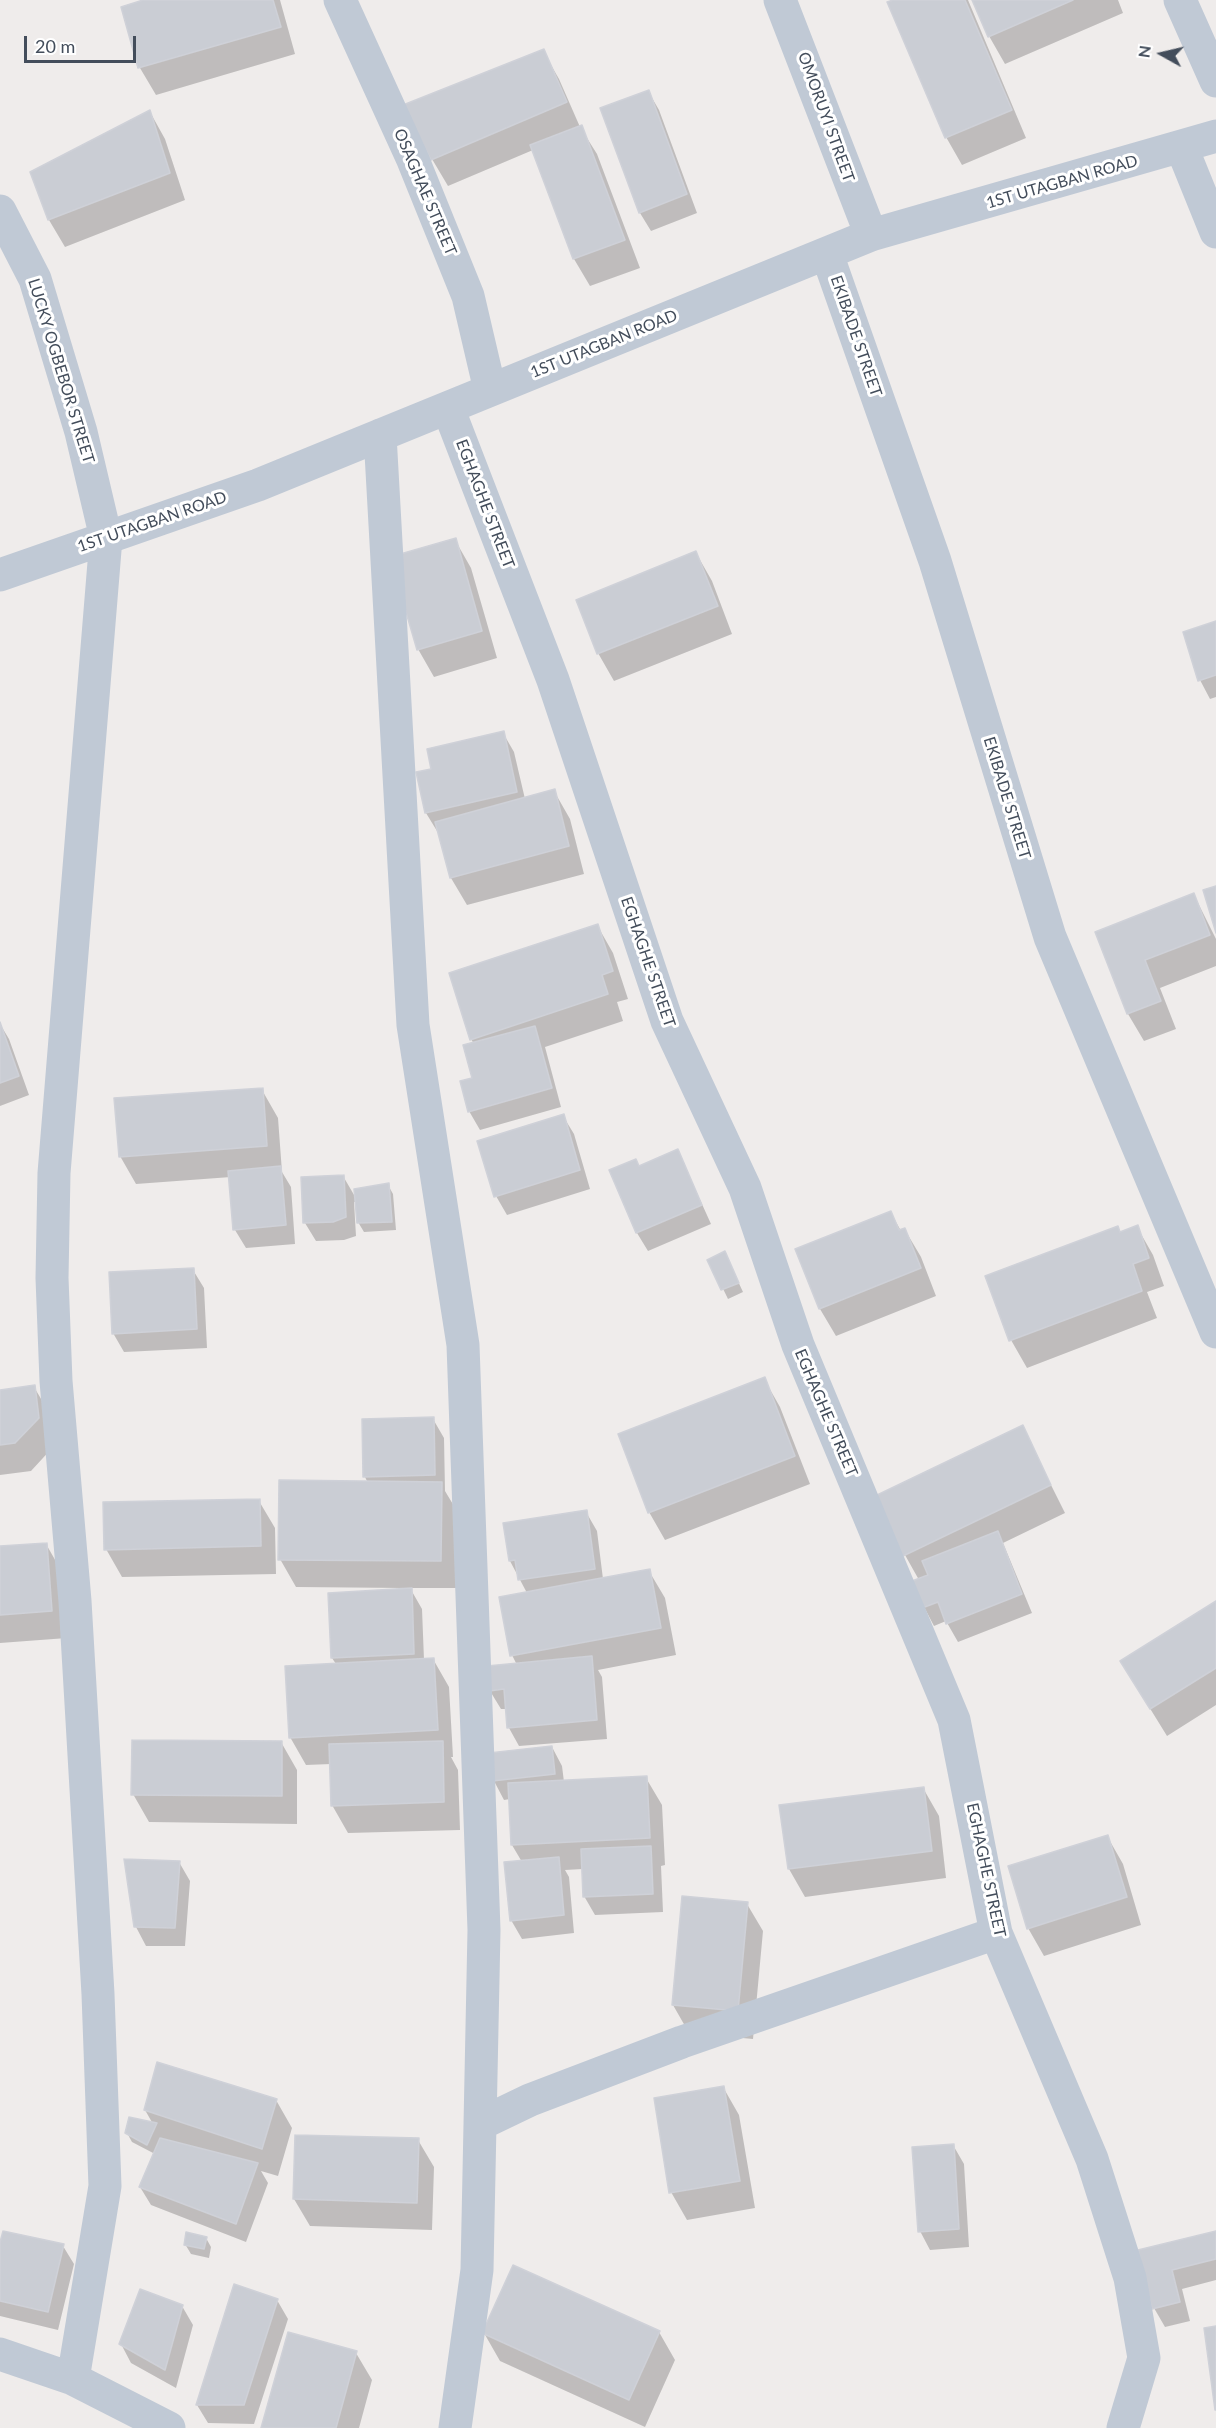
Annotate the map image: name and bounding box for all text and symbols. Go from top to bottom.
scale bar [27,24,140,62]
north arrow [1132,24,1192,84]
text: 20 m [35,35,75,57]
text: N [1133,44,1154,59]
street label: OMORUYI STREET [794,49,858,185]
street label: OSAGHAE STREET [390,126,460,258]
street label: 1ST UTAGBAN ROAD [984,151,1140,213]
street label: EKIBADE STREET [826,273,886,399]
street label: LUCKY OGBEBOR STREET [24,276,98,466]
street label: 1ST UTAGBAN ROAD [528,306,680,382]
street label: EGHAGHE STREET [452,437,518,571]
street label: 1ST UTAGBAN ROAD [75,487,229,557]
street label: EKIBADE STREET [979,735,1035,861]
street label: EGHAGHE STREET [617,894,679,1030]
street label: EGHAGHE STREET [790,1346,862,1480]
street label: EGHAGHE STREET [962,1801,1010,1939]

